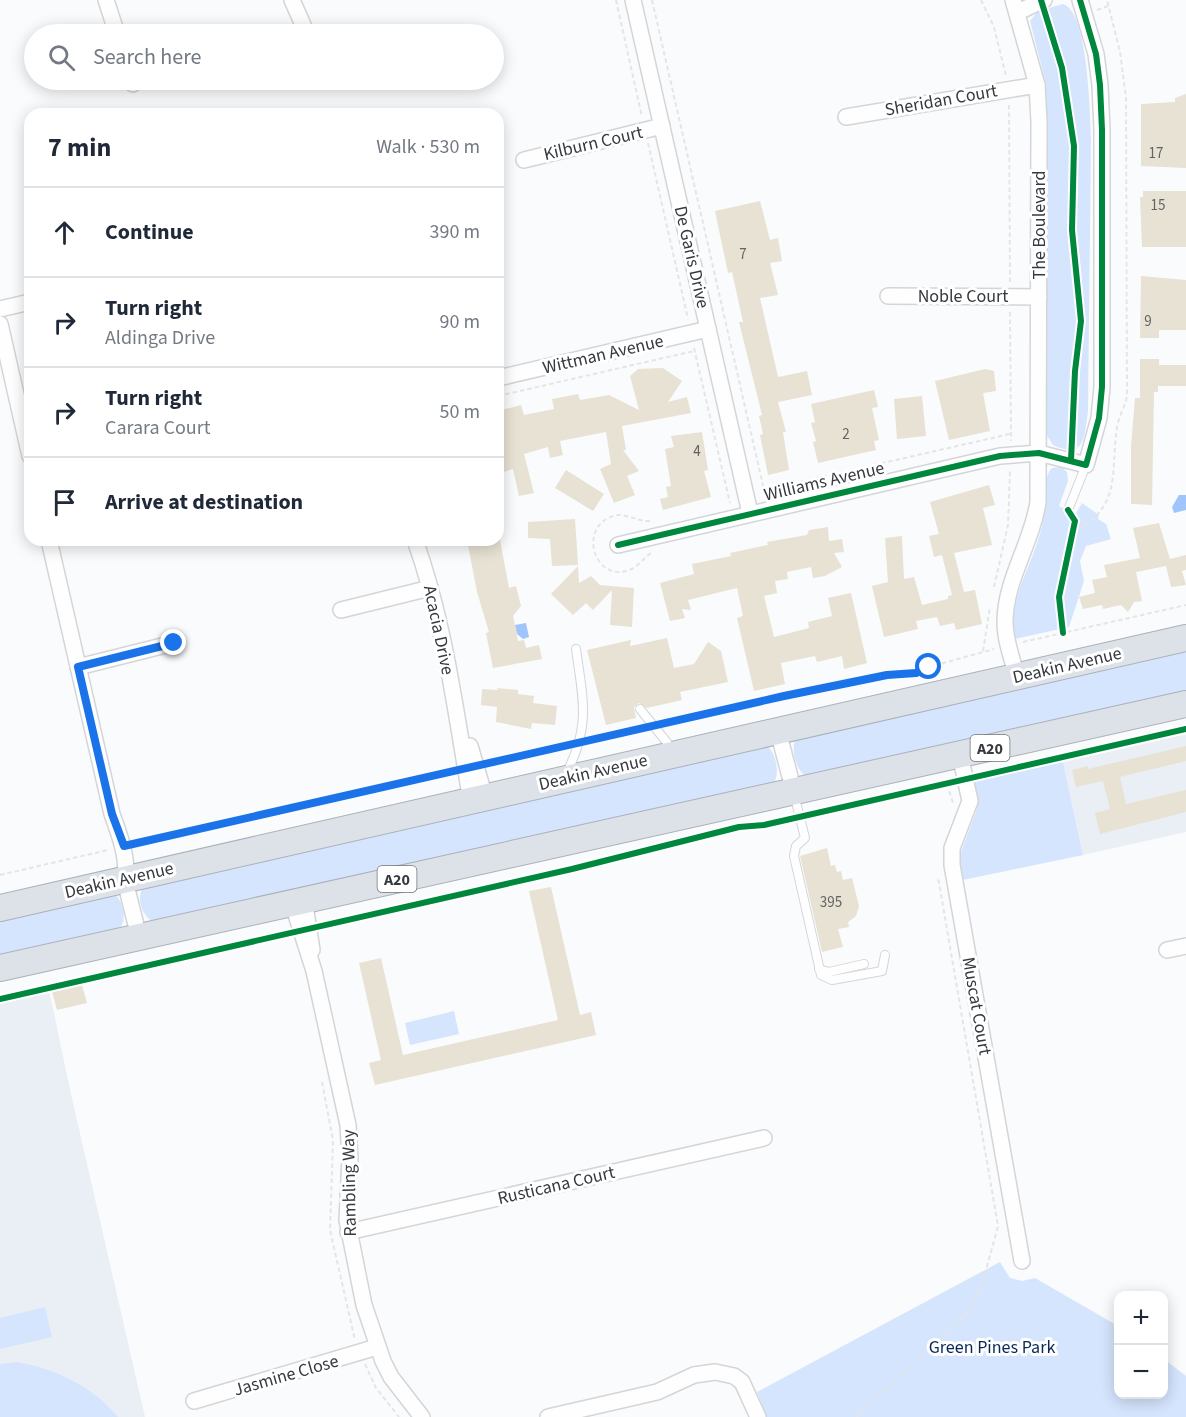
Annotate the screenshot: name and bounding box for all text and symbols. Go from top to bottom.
search box [24,24,504,90]
icon: search [45,41,78,74]
text: Search here [93,41,201,73]
street label: Sheridan Court [883,78,999,123]
street label: Kilburn Court [541,120,645,167]
text: 7 min [48,129,111,166]
text: Walk · 530 m [376,133,480,161]
house number: 17 [1149,143,1163,164]
street label: The Boulevard [1027,171,1052,279]
house number: 15 [1151,195,1165,216]
street label: De Garis Drive [668,203,715,311]
icon: ahead [48,216,81,249]
text: Continue [105,216,194,248]
text: 390 m [430,218,480,246]
house number: 7 [739,244,747,265]
street label: Noble Court [918,284,1008,309]
text: Turn right [105,292,202,324]
icon: right [48,306,81,339]
text: 90 m [440,308,480,336]
house number: 9 [1144,311,1152,332]
text: Aldinga Drive [105,324,215,352]
street label: Wittman Avenue [540,328,666,381]
text: Turn right [105,382,202,414]
icon: right [48,396,81,429]
text: 50 m [440,398,480,426]
text: Carara Court [105,414,210,442]
house number: 2 [842,424,850,445]
house number: 4 [693,441,701,462]
street label: Williams Avenue [761,455,887,507]
icon: arrive [48,486,81,519]
text: Arrive at destination [105,486,303,518]
street label: Acacia Drive [417,583,460,677]
route end [160,629,186,655]
street label: Deakin Avenue [1010,641,1124,690]
route start [915,653,941,679]
road number: A20 [970,735,1010,761]
street label: Deakin Avenue [536,748,650,797]
street label: Deakin Avenue [62,856,176,905]
road number: A20 [378,866,416,892]
house number: 395 [820,892,842,913]
street label: Muscat Court [956,955,997,1057]
street label: Rambling Way [336,1129,363,1237]
street label: Rusticana Court [495,1160,617,1211]
map controls [1114,1291,1168,1399]
button: + [1114,1291,1168,1345]
park label: Green Pines Park [929,1335,1055,1360]
button: − [1114,1345,1168,1399]
street label: Jasmine Close [231,1349,342,1402]

